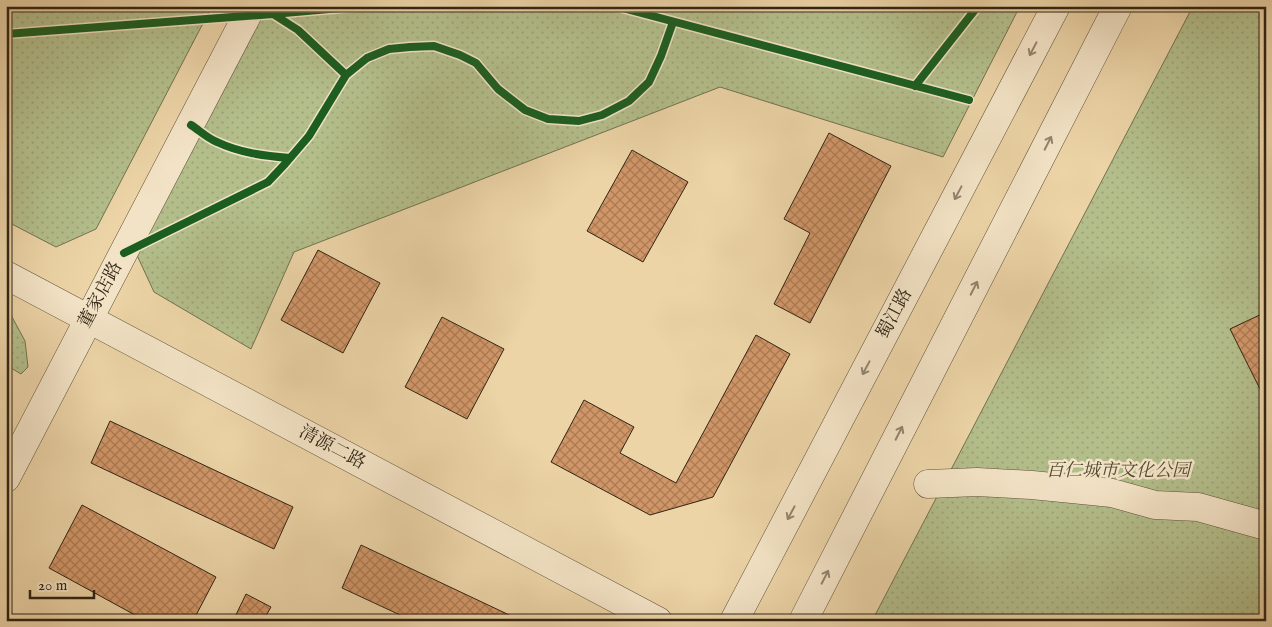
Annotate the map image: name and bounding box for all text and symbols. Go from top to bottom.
one-way arrow [1028,42,1038,57]
one-way arrow [1043,136,1053,151]
one-way arrow [953,186,963,201]
street label: 董家店路 [74,258,128,332]
one-way arrow [970,281,979,296]
street label: 蜀江路 [872,285,918,343]
one-way arrow [861,361,871,376]
street label: 清源二路 [295,421,369,475]
one-way arrow [895,426,904,441]
park label: 百仁城市文化公园 [1046,460,1193,483]
one-way arrow [786,505,796,520]
scale bar [30,567,94,599]
one-way arrow [820,570,830,585]
text: 20 m [38,576,68,595]

